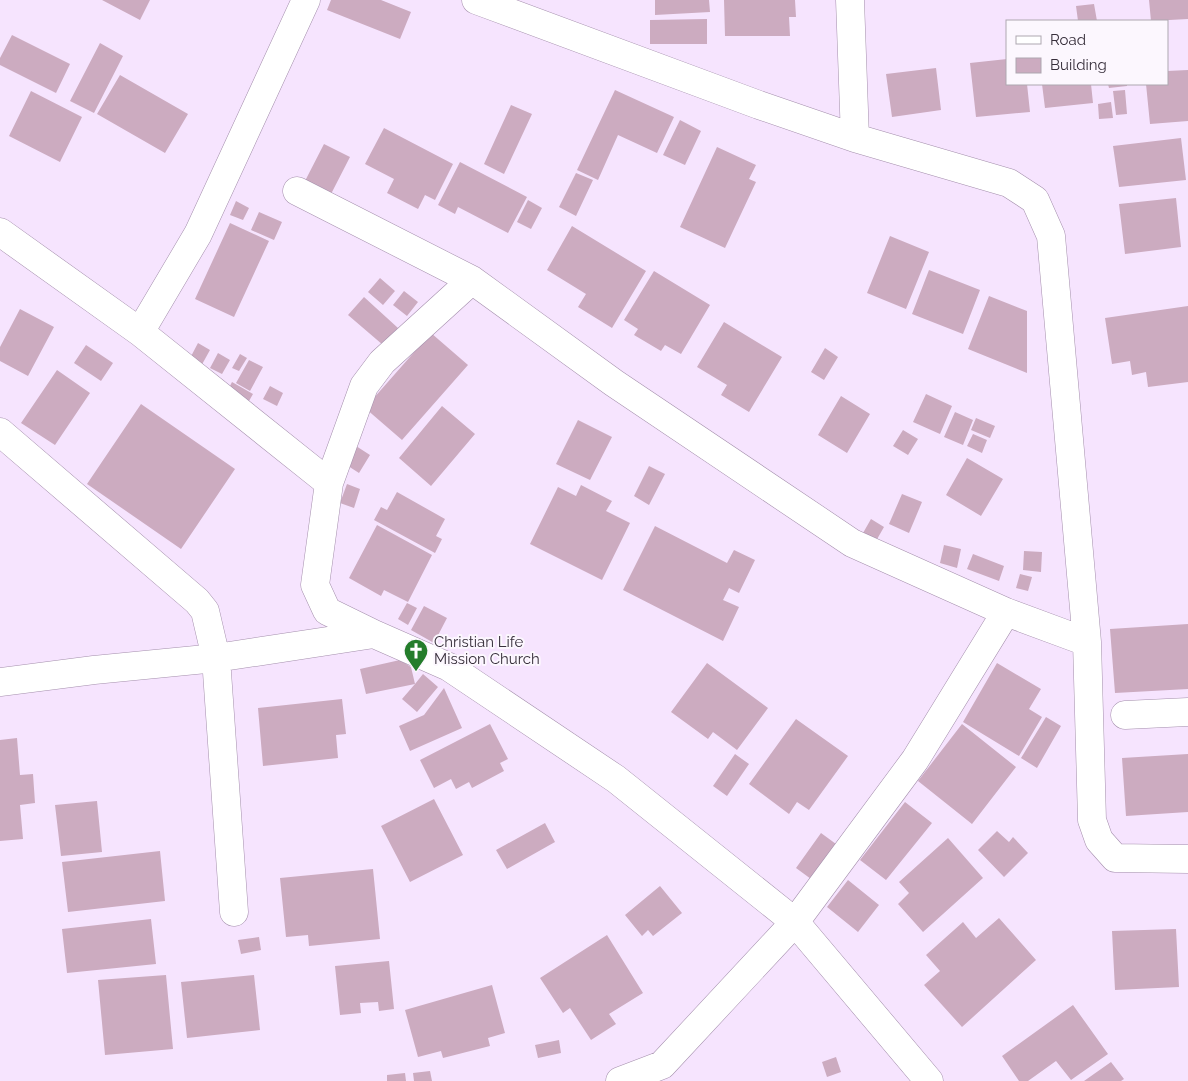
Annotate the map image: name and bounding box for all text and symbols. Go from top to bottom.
legend [1006,20,1168,85]
text: Road [1050,31,1086,49]
text: Building [1050,56,1107,74]
place label: Christian Life Mission Church [434,633,540,668]
church icon: Christian Life Mission Church [403,638,429,672]

